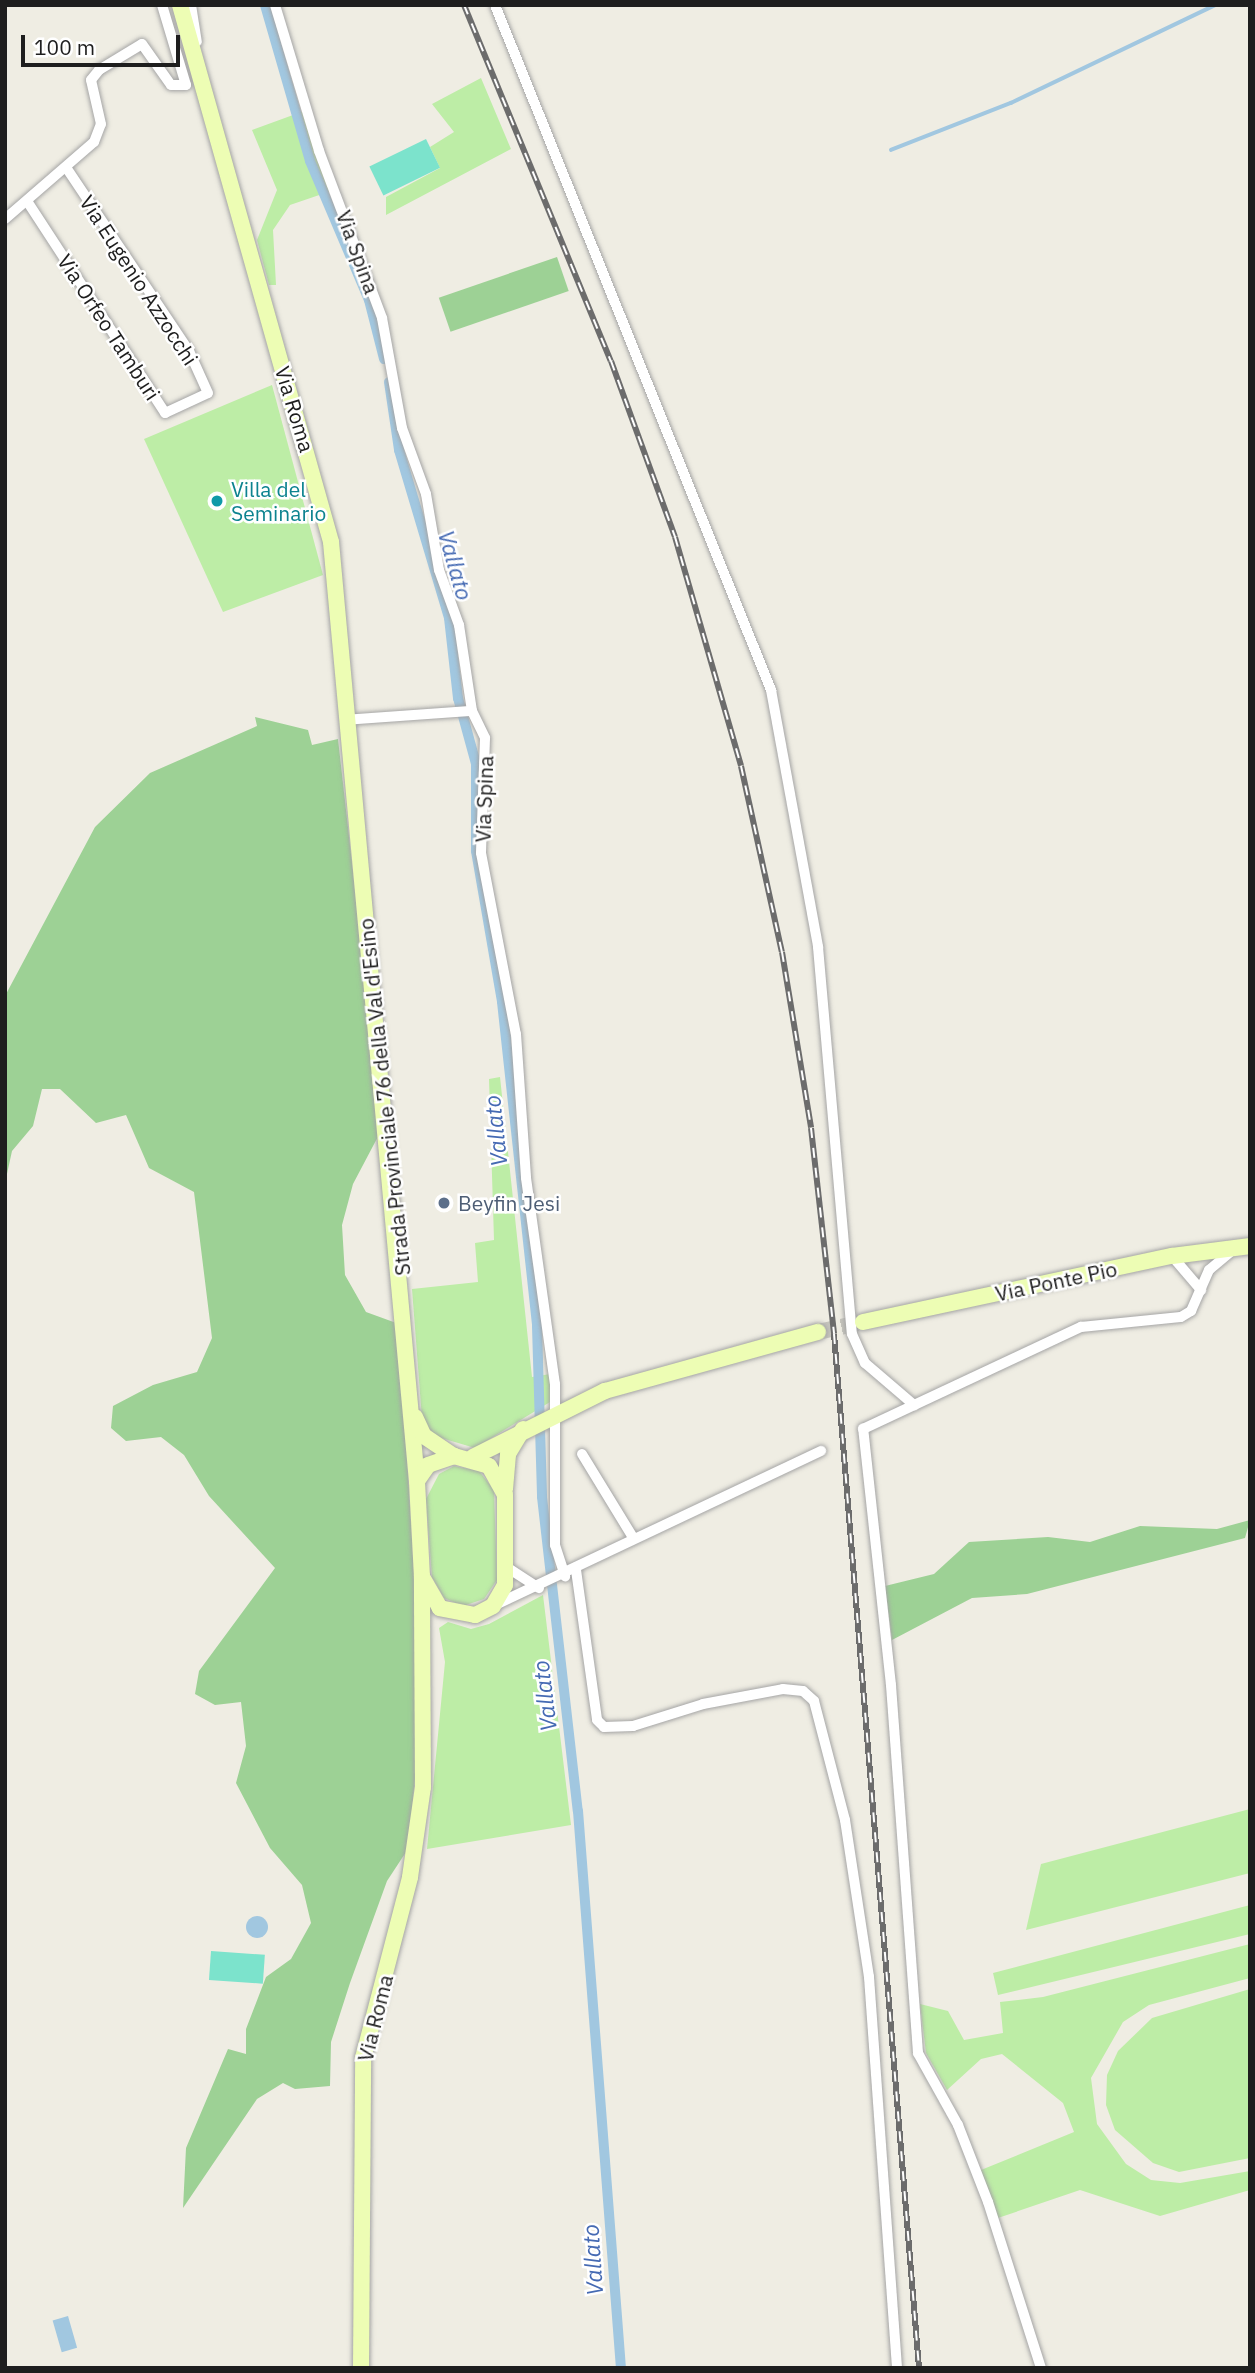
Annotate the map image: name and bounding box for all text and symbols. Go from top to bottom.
scale bar [24,21,184,65]
text: 100 m [34,33,95,61]
street label: Via Eugenio Azzocchi [75,190,203,370]
street label: Via Spina [331,207,385,297]
street label: Via Orfeo Tamburi [52,249,166,405]
street label: Via Roma [270,363,320,455]
place label: Villa del Seminario [231,476,326,526]
marker: Villa del Seminario [209,493,225,509]
water label: Vallato [433,527,479,603]
street label: Via Spina [470,755,498,843]
street label: Strada Provinciale 76 della Val d'Esino [353,917,415,1277]
water label: Vallato [478,1094,512,1168]
place label: Beyfin Jesi [458,1190,560,1216]
marker: Beyfin Jesi [436,1195,452,1211]
street label: Via Ponte Pio [993,1256,1119,1306]
water label: Vallato [526,1659,562,1733]
street label: Via Roma [352,1972,398,2064]
water label: Vallato [576,2223,608,2297]

